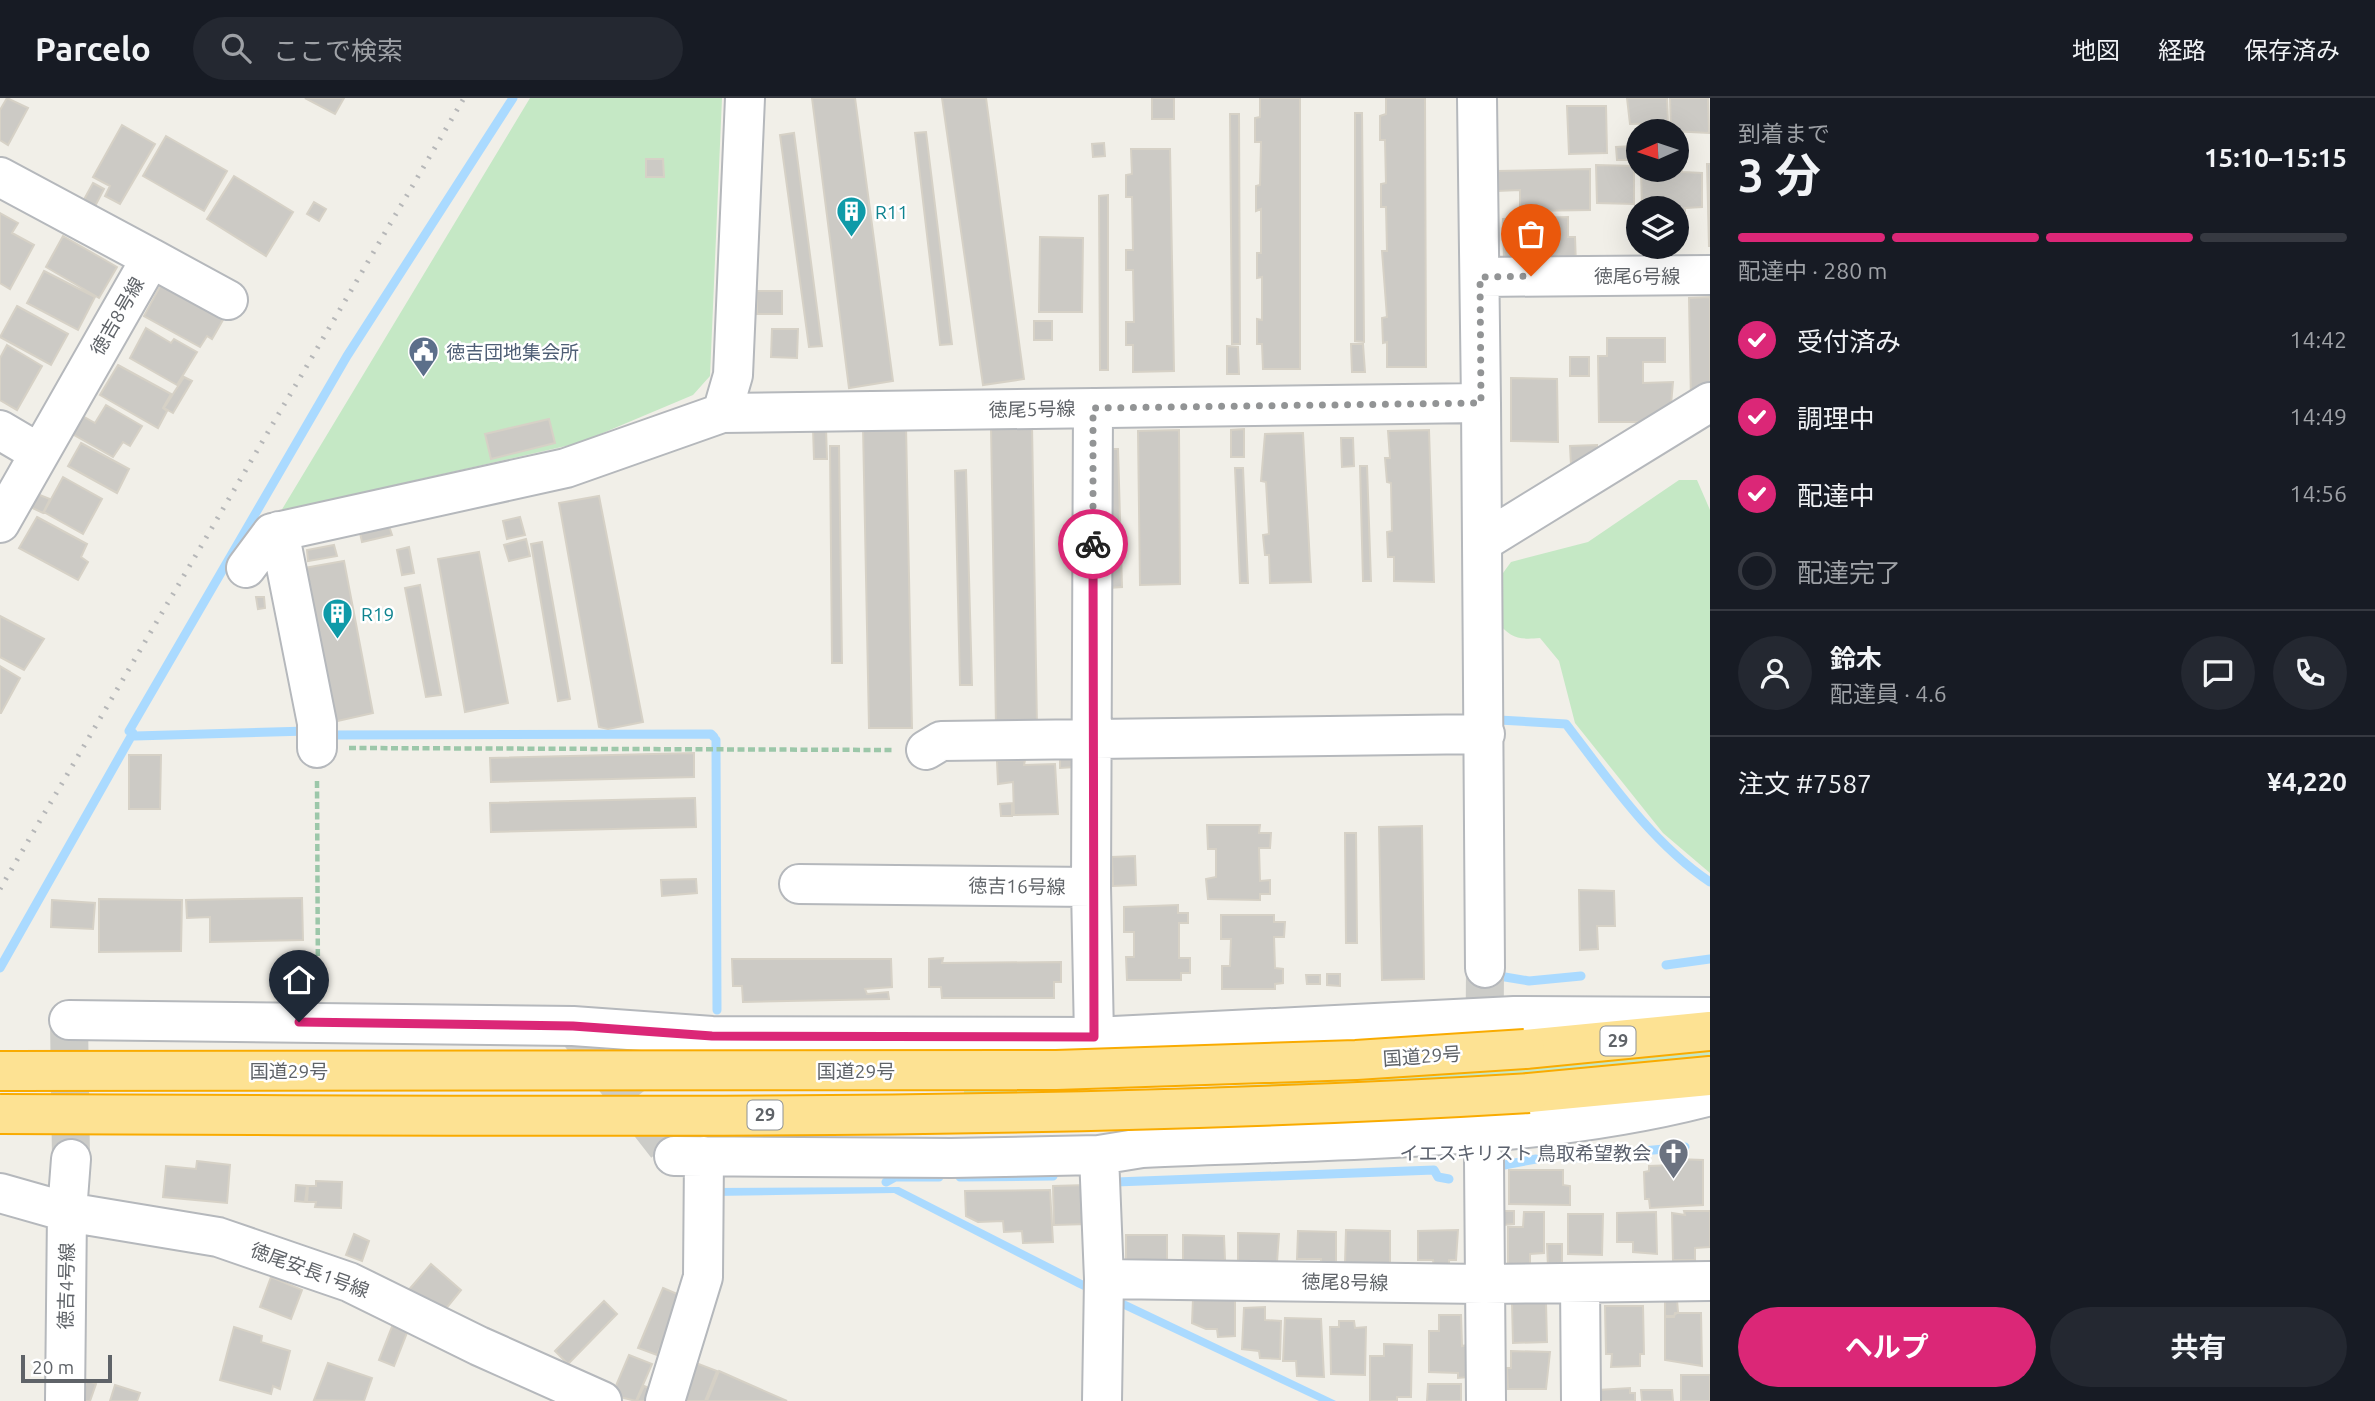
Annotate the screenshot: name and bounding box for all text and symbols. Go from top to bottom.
search box [193,17,683,80]
icon: search [217,29,255,67]
text: Parcelo [35,30,151,67]
text: ここで検索 [273,36,403,65]
text: 地図 [2072,37,2120,64]
text: 経路 [2158,37,2206,64]
text: 保存済み [2244,37,2340,64]
north arrow [1626,119,1689,182]
map controls [1626,119,1689,259]
text: 到着まで [1738,121,1830,146]
text: 15:10–15:15 [2204,143,2347,172]
text: 3 分 [1738,149,1821,201]
building icon: R11 [835,195,869,239]
button: layers [1626,196,1689,259]
place label: R11 [875,201,908,223]
pin [1501,204,1561,276]
icon: bag [1512,215,1550,253]
text: 配達中 · 280 m [1738,258,1887,283]
street label: 徳尾6号線 [1594,265,1680,287]
street label: 徳吉8号線 [86,273,148,359]
icon: check [1738,321,1776,359]
text: 受付済み [1797,327,1901,356]
text: 14:42 [2289,327,2347,352]
public building icon: 徳吉団地集会所 [406,335,440,379]
place label: 徳吉団地集会所 [446,341,579,363]
street label: 徳尾5号線 [988,397,1076,421]
icon: check [1738,398,1776,436]
text: 調理中 [1797,404,1875,433]
text: 14:49 [2289,404,2347,429]
icon: check [1738,475,1776,513]
text: 配達中 [1797,481,1875,510]
text: 14:56 [2289,481,2347,506]
courier [1058,509,1128,579]
icon: bike [1074,525,1112,563]
text: 配達完了 [1797,558,1901,587]
building icon: R19 [321,597,355,641]
place label: R19 [361,603,394,625]
button: person [1738,636,1812,710]
button: chat [2181,636,2255,710]
button: phone [2273,636,2347,710]
text: 鈴木 [1830,644,1882,673]
text: 配達員 · 4.6 [1830,681,1947,706]
text: ¥4,220 [2267,767,2347,796]
text: 注文 #7587 [1738,769,1872,798]
street label: 徳吉16号線 [968,874,1066,898]
pin [269,950,329,1022]
icon: home [280,961,318,999]
road number: 29 [1600,1026,1636,1056]
street label: 国道29号 [1382,1042,1462,1070]
street label: 国道29号 [250,1060,328,1082]
street label: 国道29号 [817,1060,895,1082]
road number: 29 [748,1100,782,1130]
church icon: イエスキリスト 鳥取希望教会 [1657,1136,1691,1180]
place label: イエスキリスト 鳥取希望教会 [1400,1142,1651,1164]
street label: 徳尾安長1号線 [248,1238,372,1302]
street label: 徳吉4号線 [54,1242,78,1330]
street label: 徳尾8号線 [1301,1270,1389,1294]
button: ヘルプ [1738,1307,2036,1387]
button: 共有 [2050,1307,2347,1387]
scale bar [21,1352,112,1384]
text: 20 m [32,1356,74,1378]

